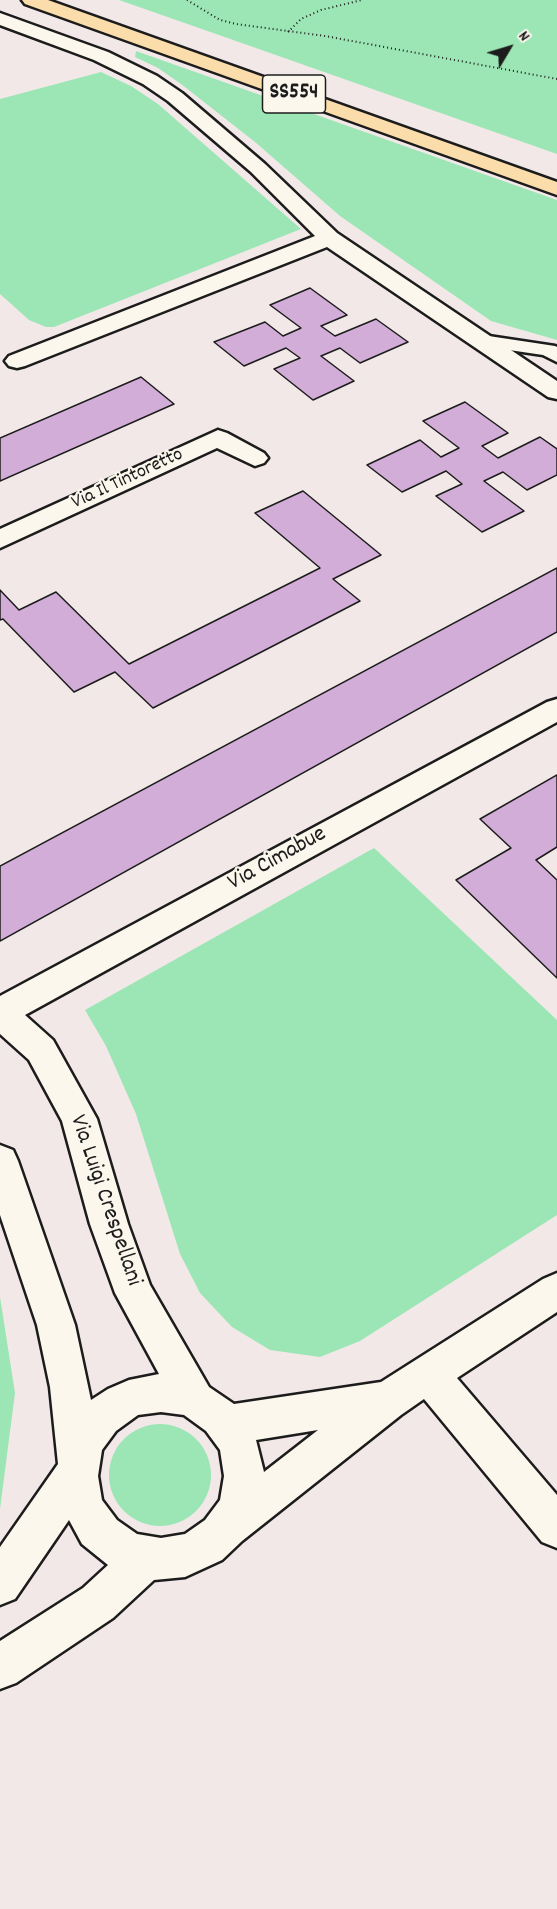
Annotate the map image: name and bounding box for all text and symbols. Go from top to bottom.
north arrow [479,18,539,78]
text: N [512,26,535,47]
road number: SS554 [262,75,326,113]
street label: Via Il Tintoretto [69,444,187,516]
street label: Via Cimabue [224,821,332,899]
street label: Via Luigi Crespellani [61,1112,147,1290]

